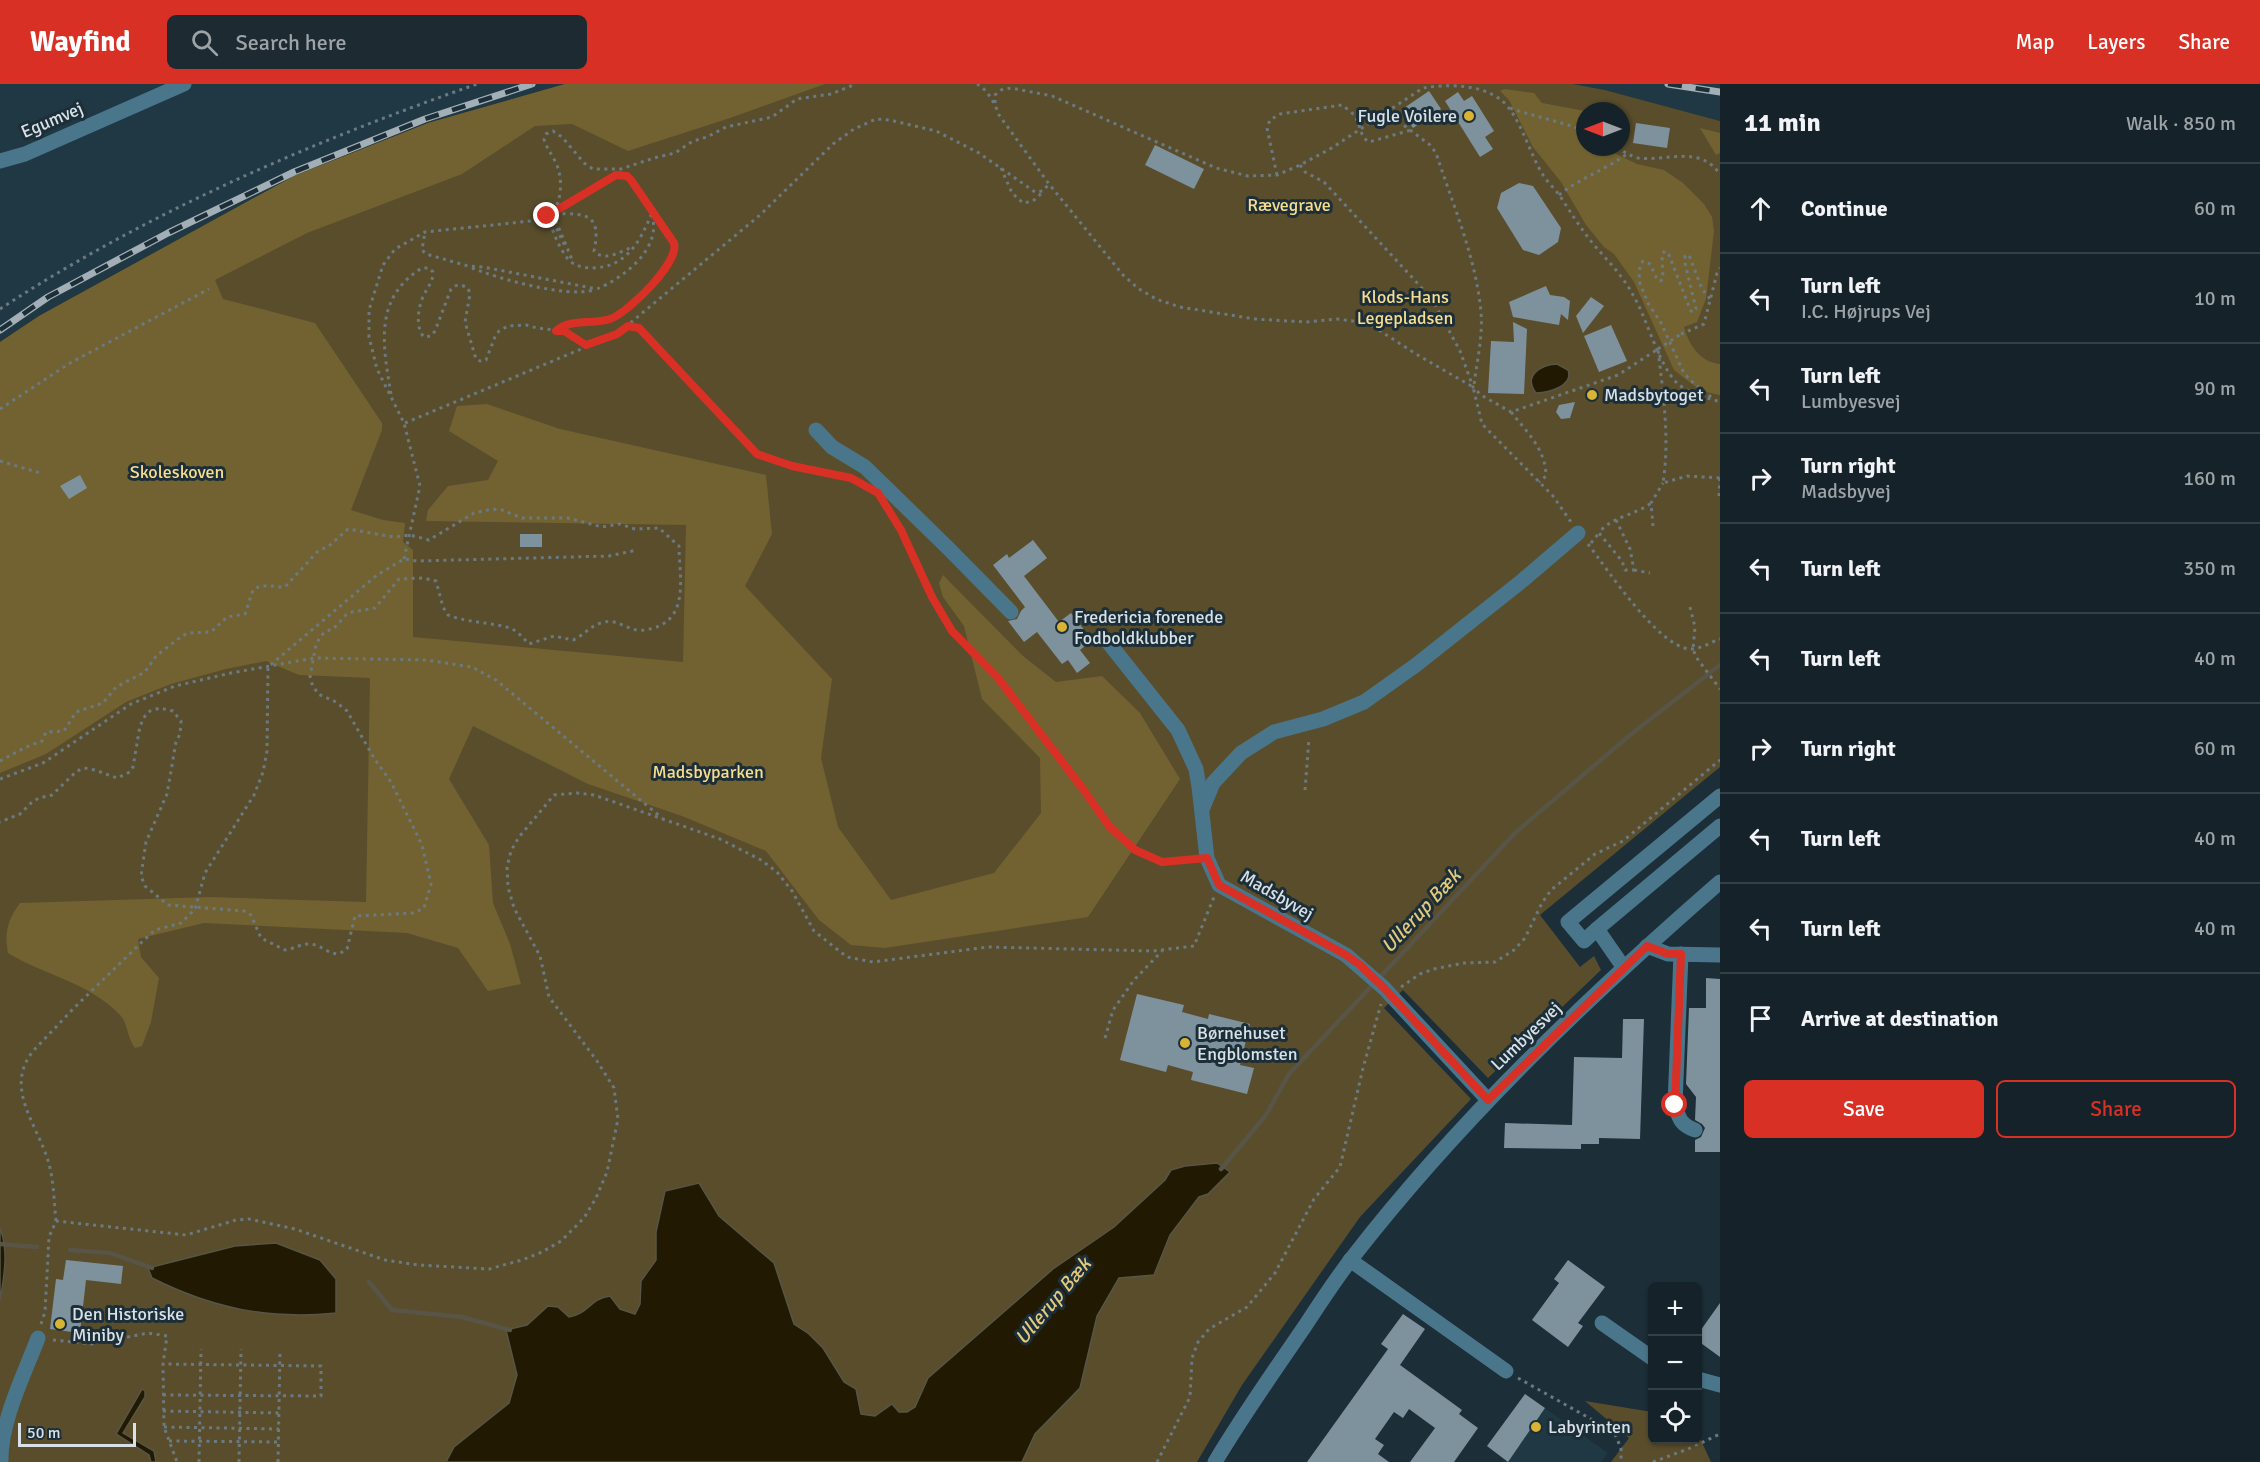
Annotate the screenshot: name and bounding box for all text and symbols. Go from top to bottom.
search box [167,15,587,69]
text: Wayfind [30,25,131,59]
icon: search [188,26,221,59]
text: Search here [236,29,347,56]
text: Map [2016,29,2054,55]
text: Layers [2087,29,2145,55]
text: Share [2178,29,2230,55]
street label: Egumvej [18,97,86,143]
north arrow [1576,102,1630,156]
place label: Fugle Voilere [1358,105,1457,127]
text: 11 min [1744,107,1821,139]
marker: Fugle Voilere [1462,109,1476,123]
text: Walk · 850 m [2126,111,2236,136]
icon: ahead [1744,192,1777,225]
park label: Rævegrave [1247,194,1331,216]
text: Continue [1801,195,1888,222]
text: 60 m [2194,196,2236,221]
route end [533,202,559,228]
text: Turn left [1801,272,1881,299]
icon: left [1744,282,1777,315]
park label: Klods-Hans Legepladsen [1357,286,1453,329]
text: 10 m [2194,286,2236,311]
text: I.C. Højrups Vej [1801,299,1931,324]
text: Turn left [1801,362,1881,389]
icon: left [1744,372,1777,405]
text: 90 m [2194,376,2236,401]
place label: Madsbytoget [1604,384,1703,406]
marker: Madsbytoget [1585,388,1599,402]
text: Lumbyesvej [1801,389,1901,414]
text: Turn right [1801,452,1896,479]
park label: Skoleskoven [130,461,224,483]
icon: right [1744,462,1777,495]
text: 160 m [2183,466,2236,491]
text: Madsbyvej [1801,479,1891,504]
icon: left [1744,552,1777,585]
text: Turn left [1801,555,1881,582]
text: 350 m [2183,556,2236,581]
place label: Fredericia forenede Fodboldklubber [1074,606,1223,649]
marker: Fredericia forenede Fodboldklubber [1055,620,1069,634]
icon: left [1744,642,1777,675]
text: Turn left [1801,645,1881,672]
text: 40 m [2194,646,2236,671]
icon: right [1744,732,1777,765]
text: Turn right [1801,735,1896,762]
text: 60 m [2194,736,2236,761]
park label: Madsbyparken [652,761,764,783]
icon: left [1744,822,1777,855]
text: Turn left [1801,825,1881,852]
text: 40 m [2194,826,2236,851]
water label: Ullerup Bæk [1376,862,1468,958]
street label: Madsbyvej [1236,865,1318,925]
icon: left [1744,912,1777,945]
text: Turn left [1801,915,1881,942]
text: 40 m [2194,916,2236,941]
street label: Lumbyesvej [1486,997,1566,1075]
icon: arrive [1744,1002,1777,1035]
text: Arrive at destination [1801,1005,1998,1032]
place label: Børnehuset Engblomsten [1197,1022,1298,1065]
marker: Børnehuset Engblomsten [1178,1036,1192,1050]
button: Save [1744,1080,1984,1138]
button: Share [1996,1080,2236,1138]
route start [1661,1091,1687,1117]
water label: Ullerup Bæk [1009,1251,1098,1350]
map controls [1648,1282,1702,1444]
button: + [1648,1282,1702,1336]
place label: Den Historiske Miniby [72,1303,184,1346]
marker: Den Historiske Miniby [53,1317,67,1331]
button: − [1648,1336,1702,1390]
button: locate [1648,1390,1702,1444]
place label: Labyrinten [1548,1416,1631,1438]
scale bar [18,1420,136,1448]
marker: Labyrinten [1529,1420,1543,1434]
text: 50 m [27,1423,61,1443]

